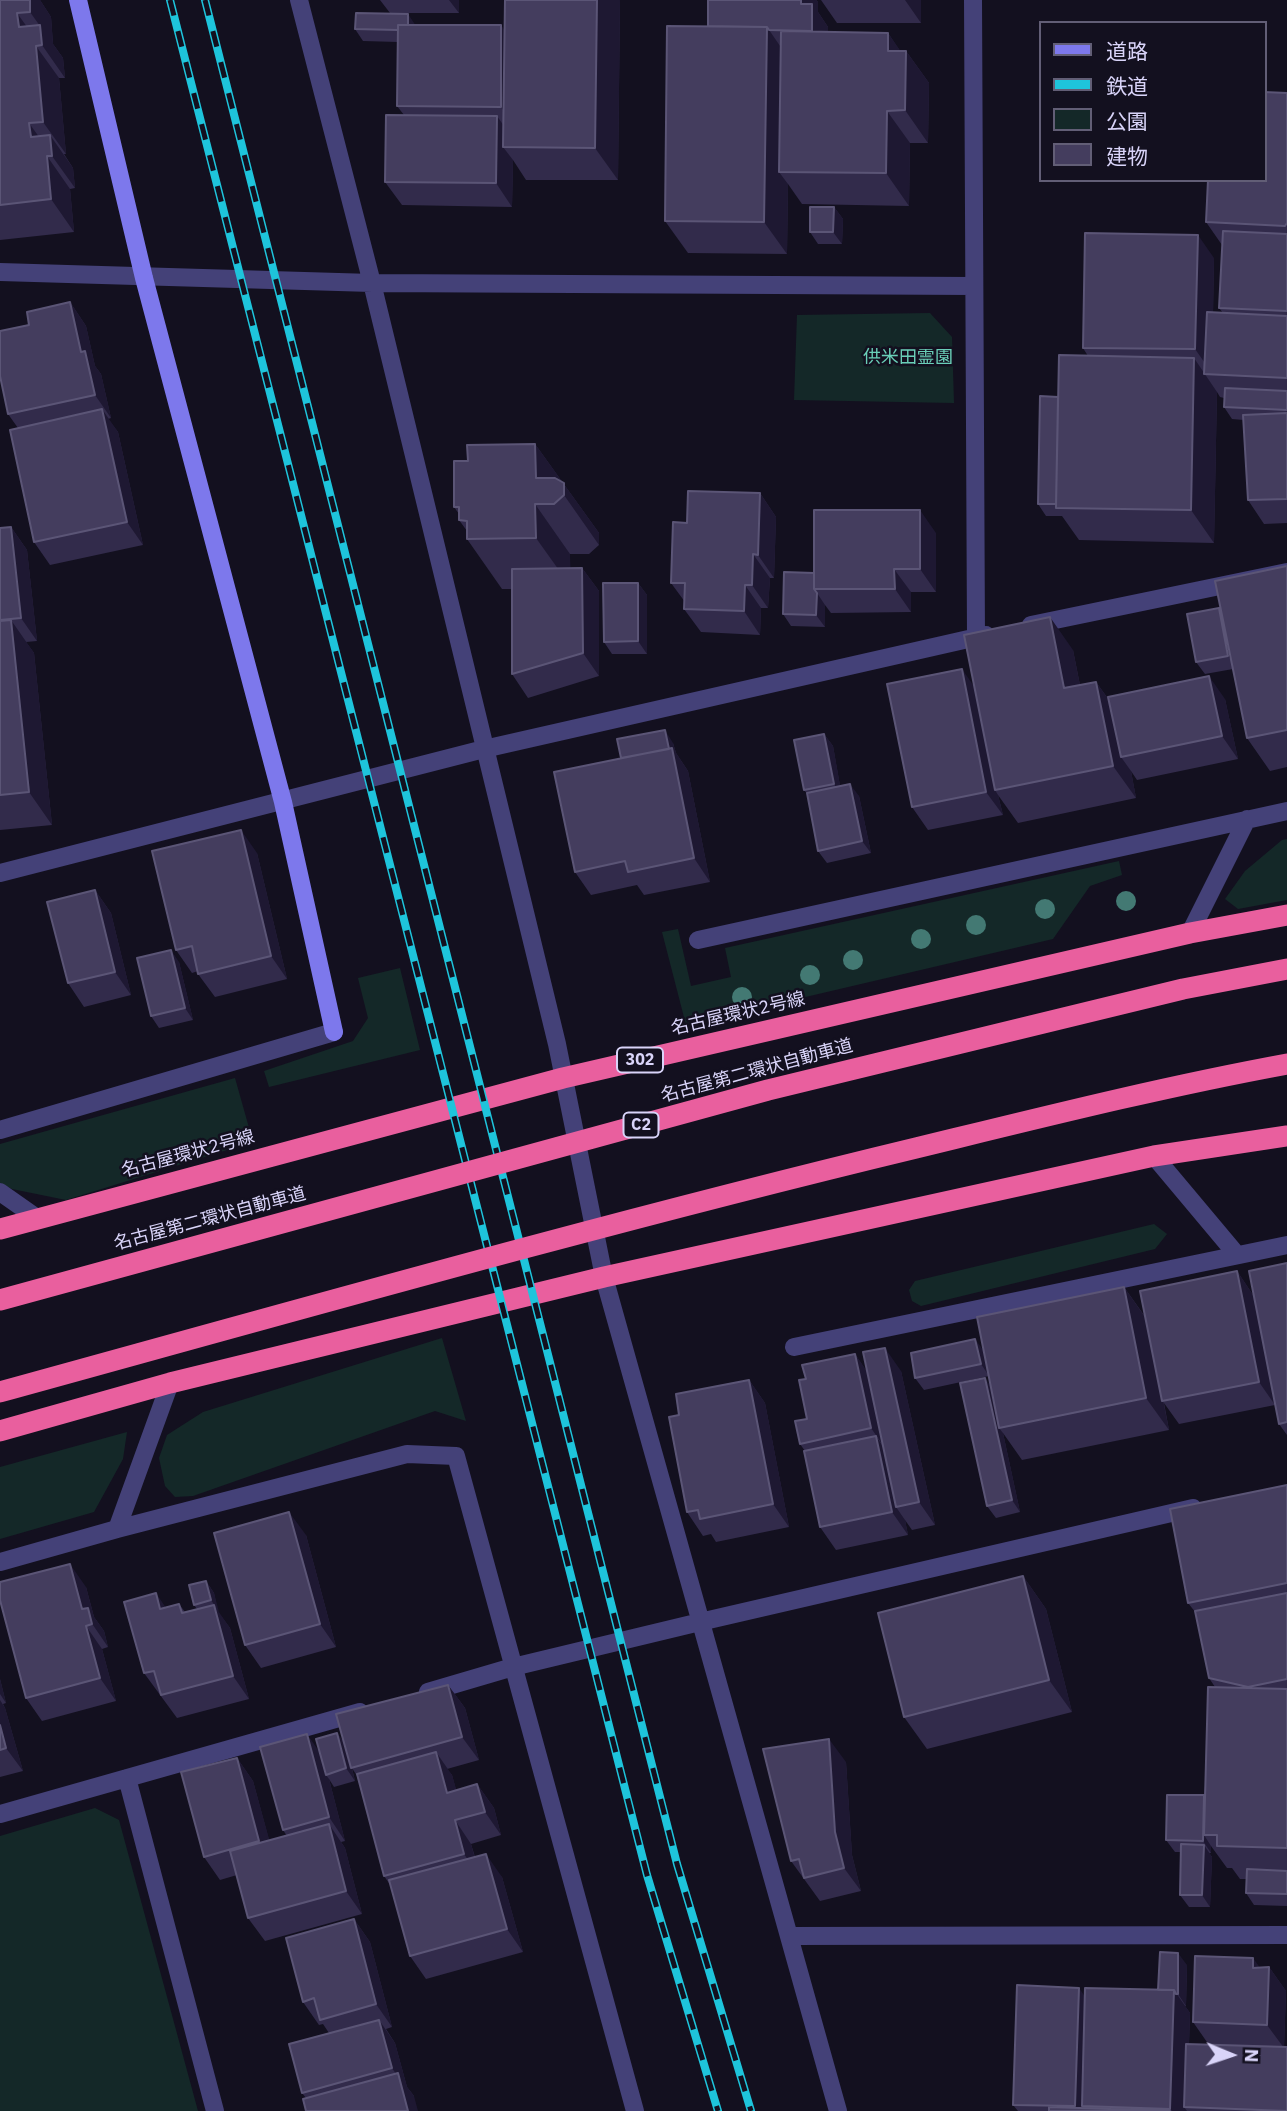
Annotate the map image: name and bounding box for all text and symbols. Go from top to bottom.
legend [1038,21,1266,182]
text: 道路 [1106,37,1148,65]
text: 鉄道 [1106,72,1148,100]
text: 公園 [1106,107,1148,135]
text: 建物 [1106,142,1148,170]
park label: 供米田霊園 [863,347,953,369]
street label: 名古屋環状2号線 [669,988,807,1040]
street label: 名古屋第二環状自動車道 [659,1035,855,1107]
road number: 302 [617,1048,663,1072]
road number: C2 [624,1112,658,1138]
street label: 名古屋環状2号線 [119,1126,257,1182]
street label: 名古屋第二環状自動車道 [112,1183,308,1255]
north arrow [1196,2020,1266,2090]
text: N [1240,2048,1264,2063]

